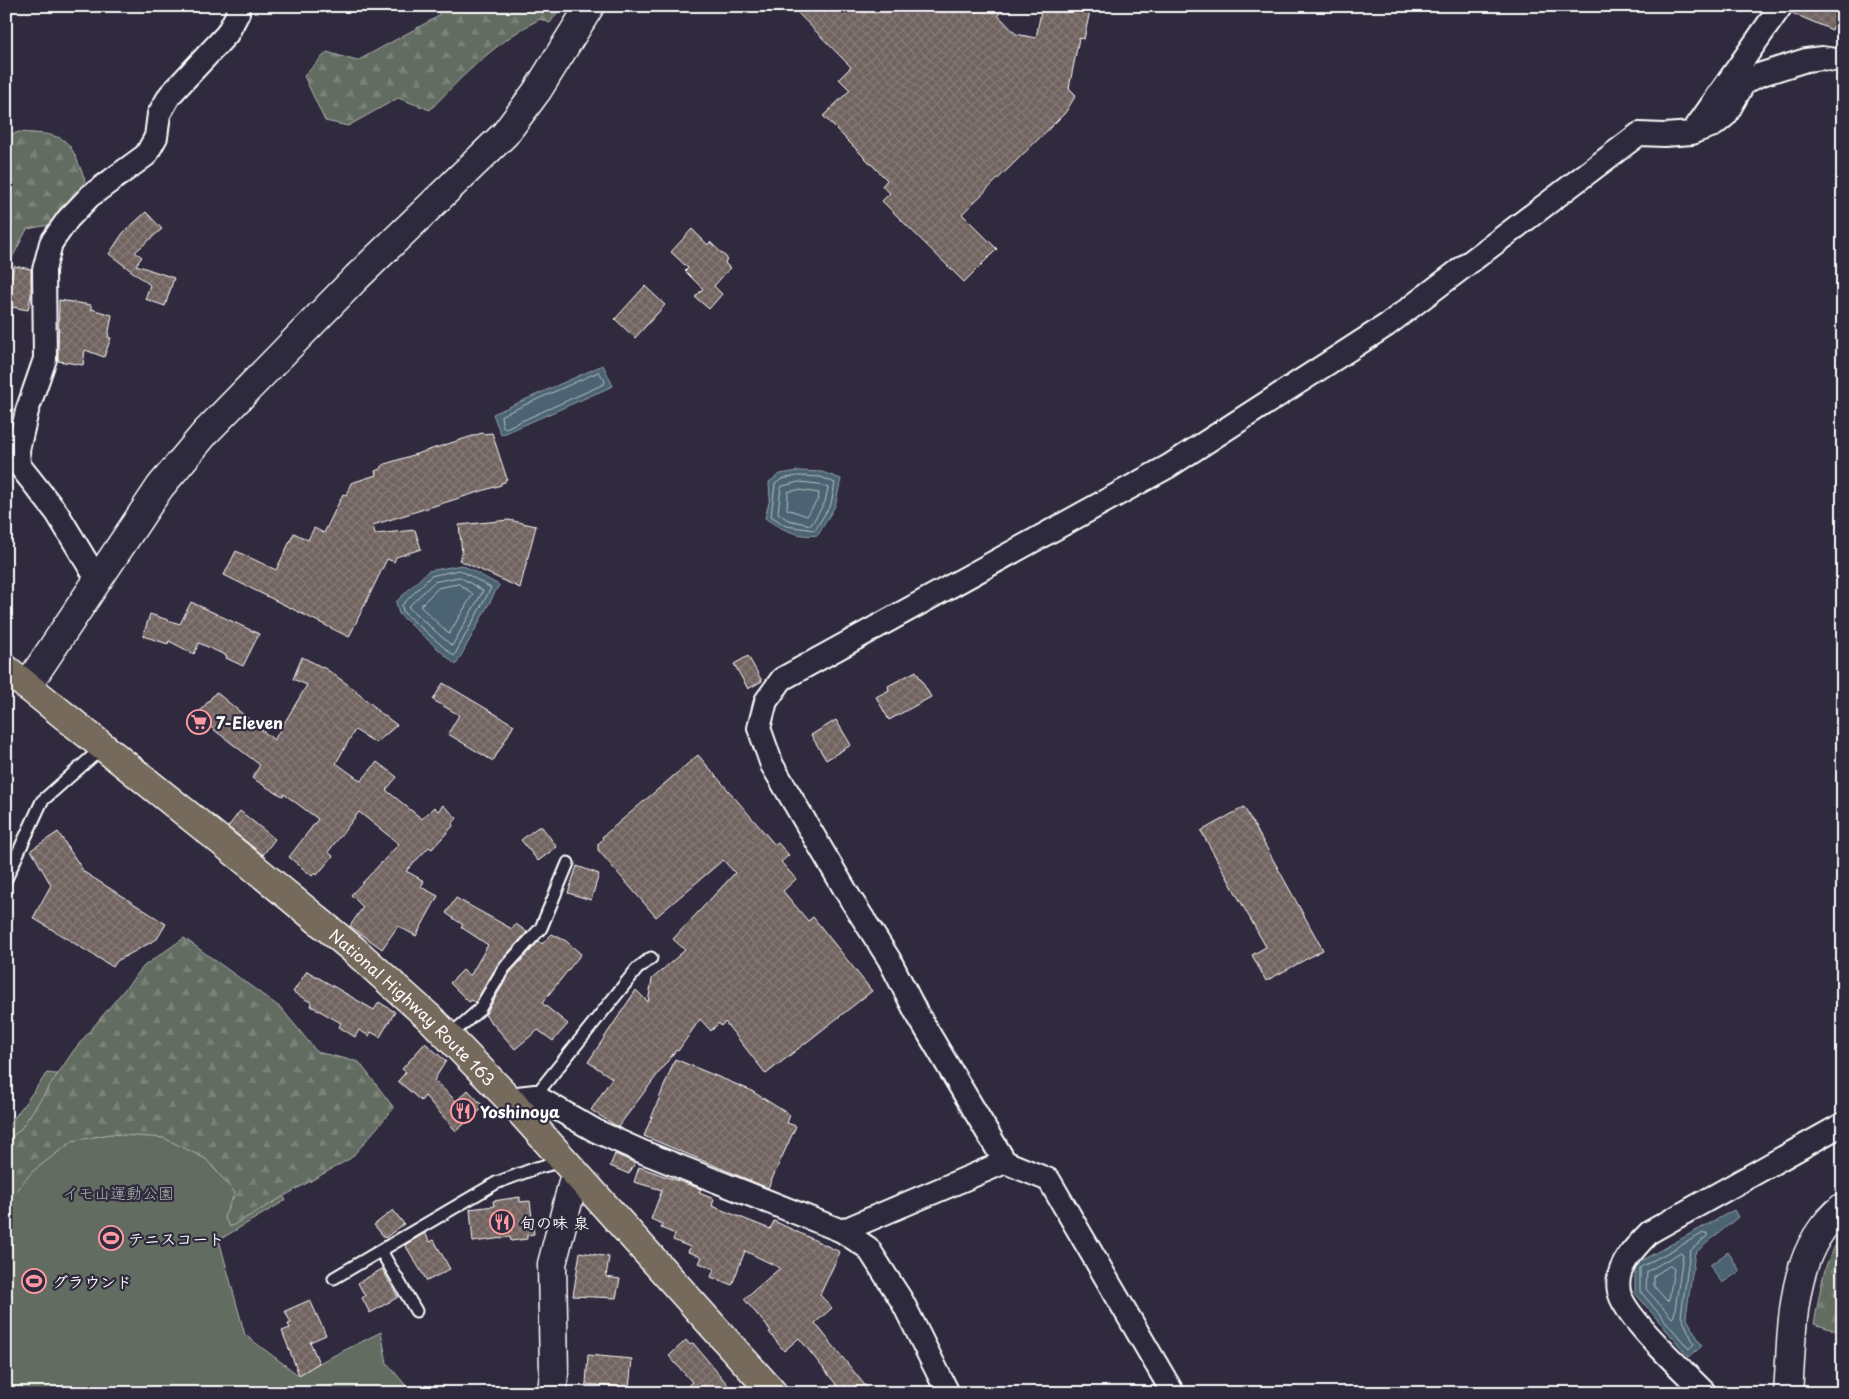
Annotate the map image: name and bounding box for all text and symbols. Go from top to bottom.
supermarket icon: 7-Eleven [186,709,212,735]
place label: 7-Eleven [216,710,283,734]
street label: National Highway Route 163 [324,923,501,1091]
restaurant icon: Yoshinoya [450,1098,476,1124]
place label: Yoshinoya [480,1099,560,1123]
park label: イモ山運動公園 [62,1180,174,1204]
restaurant icon: 旬の味 泉 [489,1209,515,1235]
place label: 旬の味 泉 [520,1210,589,1234]
sports icon: テニスコート [98,1225,124,1251]
place label: テニスコート [128,1226,224,1250]
sports icon: グラウンド [21,1268,47,1294]
place label: グラウンド [52,1269,132,1293]

